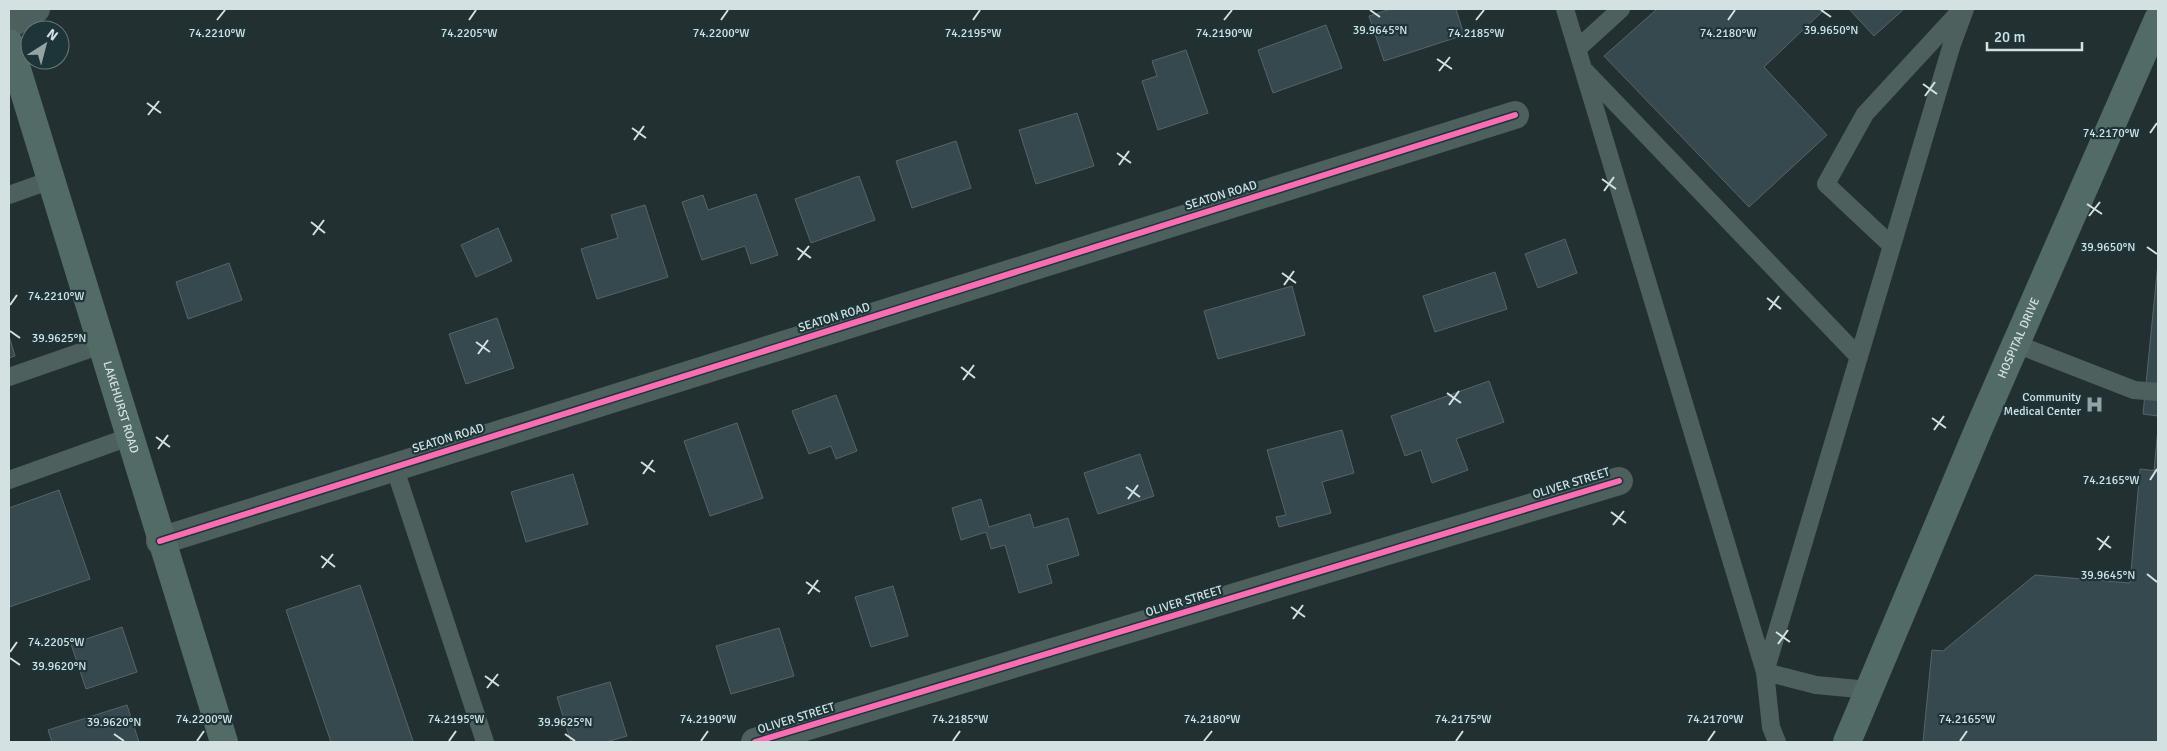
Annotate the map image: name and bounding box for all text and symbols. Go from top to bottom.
north arrow [20,20,70,70]
scale bar [1987,20,2082,52]
text: 39.9645°N [1353,23,1407,38]
text: 39.9650°N [1804,23,1858,38]
text: N [43,25,61,45]
text: 74.2210°W [189,26,245,41]
text: 74.2205°W [441,26,497,41]
text: 74.2200°W [693,26,749,41]
text: 74.2195°W [945,26,1001,41]
text: 74.2190°W [1196,26,1252,41]
text: 74.2185°W [1448,26,1504,41]
text: 74.2180°W [1700,26,1756,41]
text: 20 m [1994,28,2025,46]
text: 74.2170°W [2083,126,2139,141]
street label: SEATON ROAD [1183,177,1259,214]
text: 39.9650°N [2081,240,2135,255]
text: 74.2210°W [28,289,84,304]
street label: HOSPITAL DRIVE [1995,295,2043,381]
street label: SEATON ROAD [796,299,872,336]
text: 39.9625°N [32,331,86,346]
street label: LAKEHURST ROAD [99,359,142,455]
place label: Community Medical Center [2004,390,2082,419]
hospital icon: Community Medical Center [2085,394,2105,414]
street label: SEATON ROAD [410,420,486,457]
street label: OLIVER STREET [1531,465,1612,502]
text: 74.2165°W [2083,473,2139,488]
text: 39.9645°N [2081,568,2135,583]
street label: OLIVER STREET [1144,583,1225,620]
text: 74.2205°W [28,635,84,650]
text: 39.9620°N [32,659,86,674]
street label: OLIVER STREET [756,700,837,737]
text: 74.2200°W [176,712,232,727]
text: 74.2195°W [428,712,484,727]
text: 74.2190°W [680,712,736,727]
text: 74.2185°W [932,712,988,727]
text: 74.2180°W [1184,712,1240,727]
text: 74.2175°W [1435,712,1491,727]
text: 74.2170°W [1687,712,1743,727]
text: 74.2165°W [1939,712,1995,727]
text: 39.9620°N [87,715,141,730]
text: 39.9625°N [538,715,592,730]

